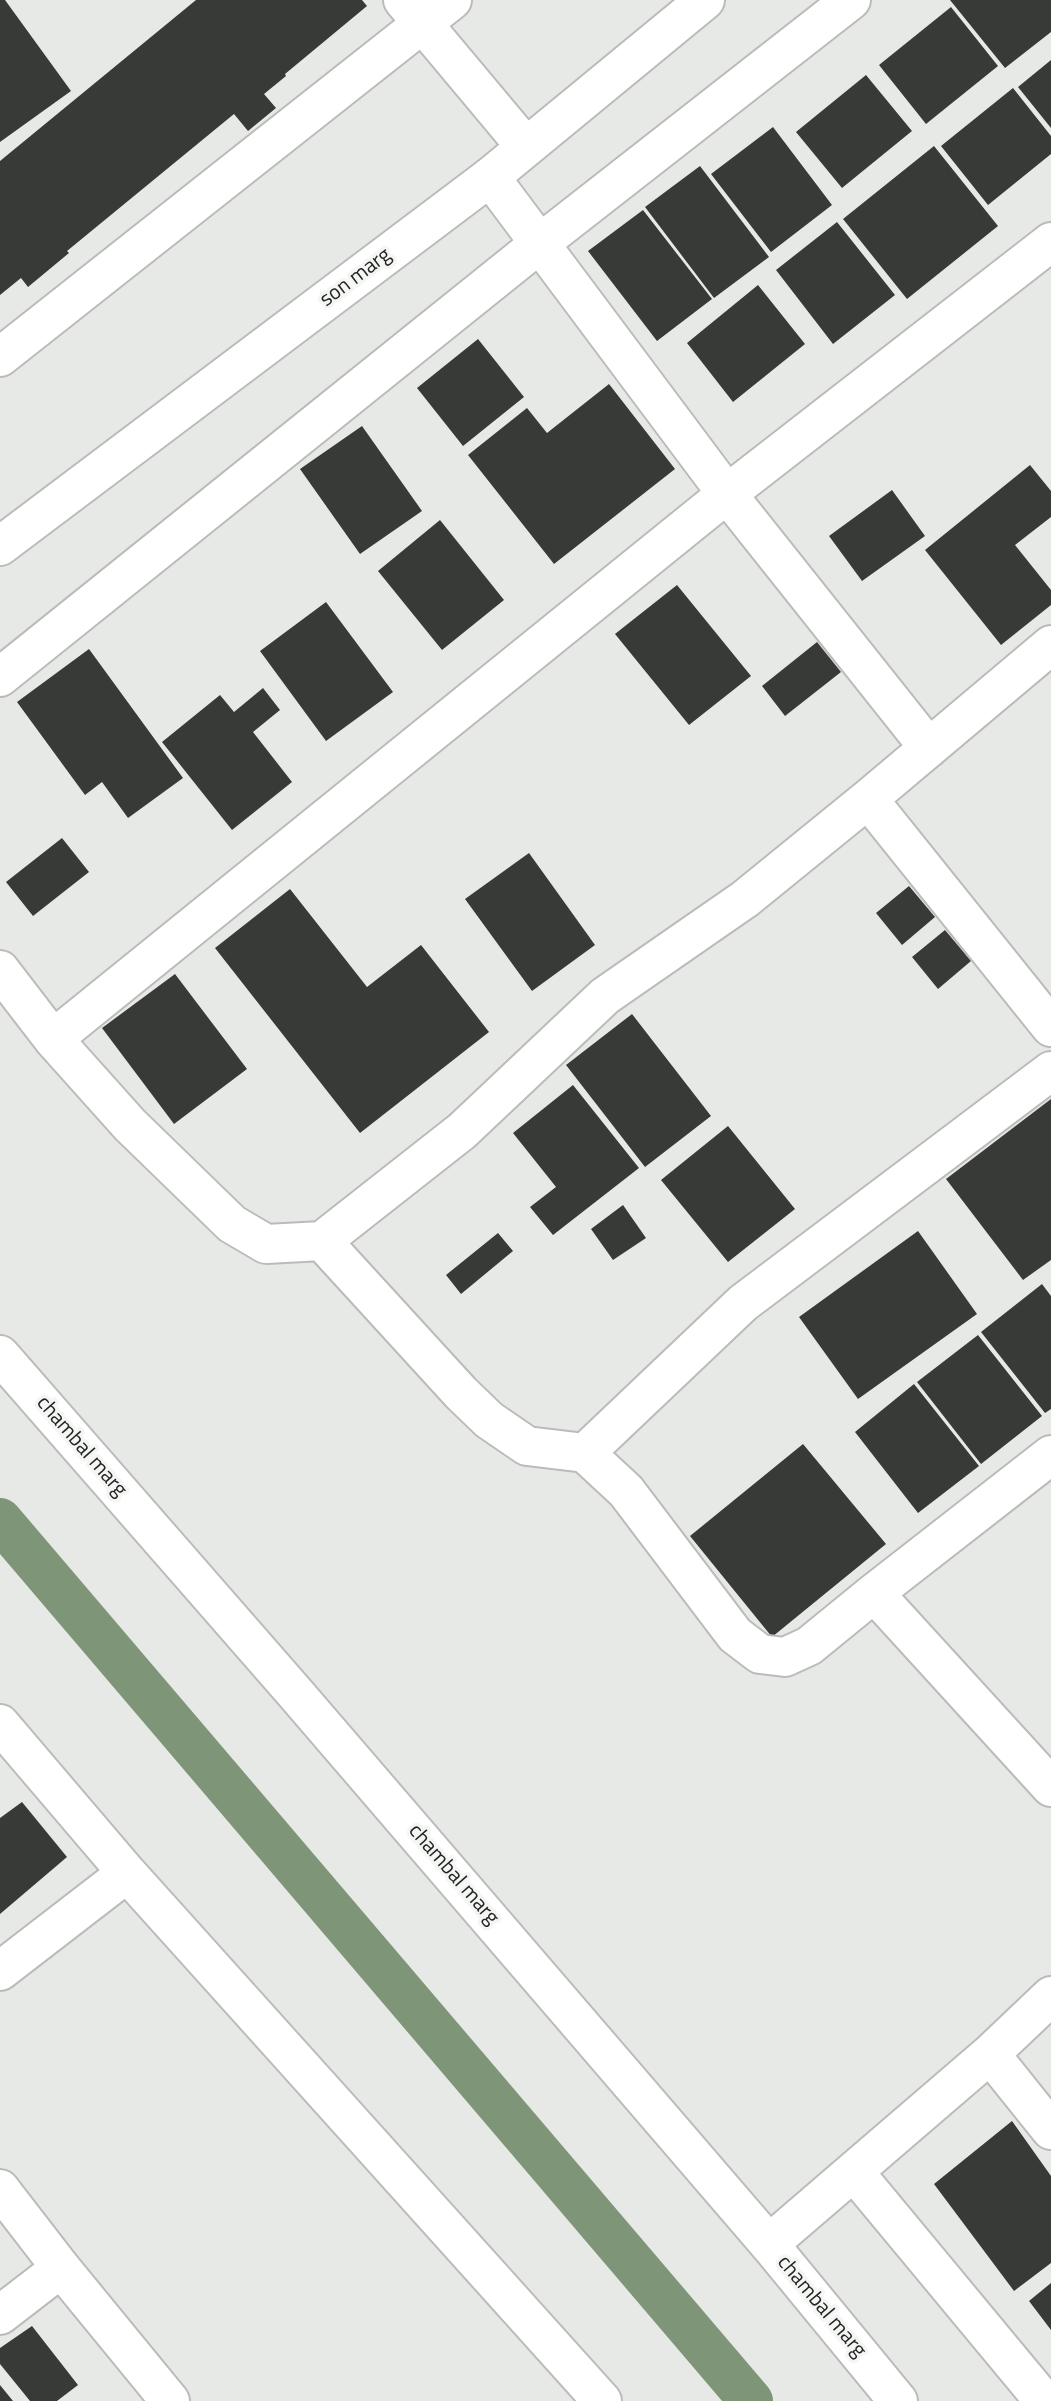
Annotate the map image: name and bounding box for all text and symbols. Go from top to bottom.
street label: son marg [315,243,397,313]
street label: chambal marg [30,1391,132,1503]
street label: chambal marg [402,1819,504,1931]
street label: chambal marg [771,2251,871,2363]

